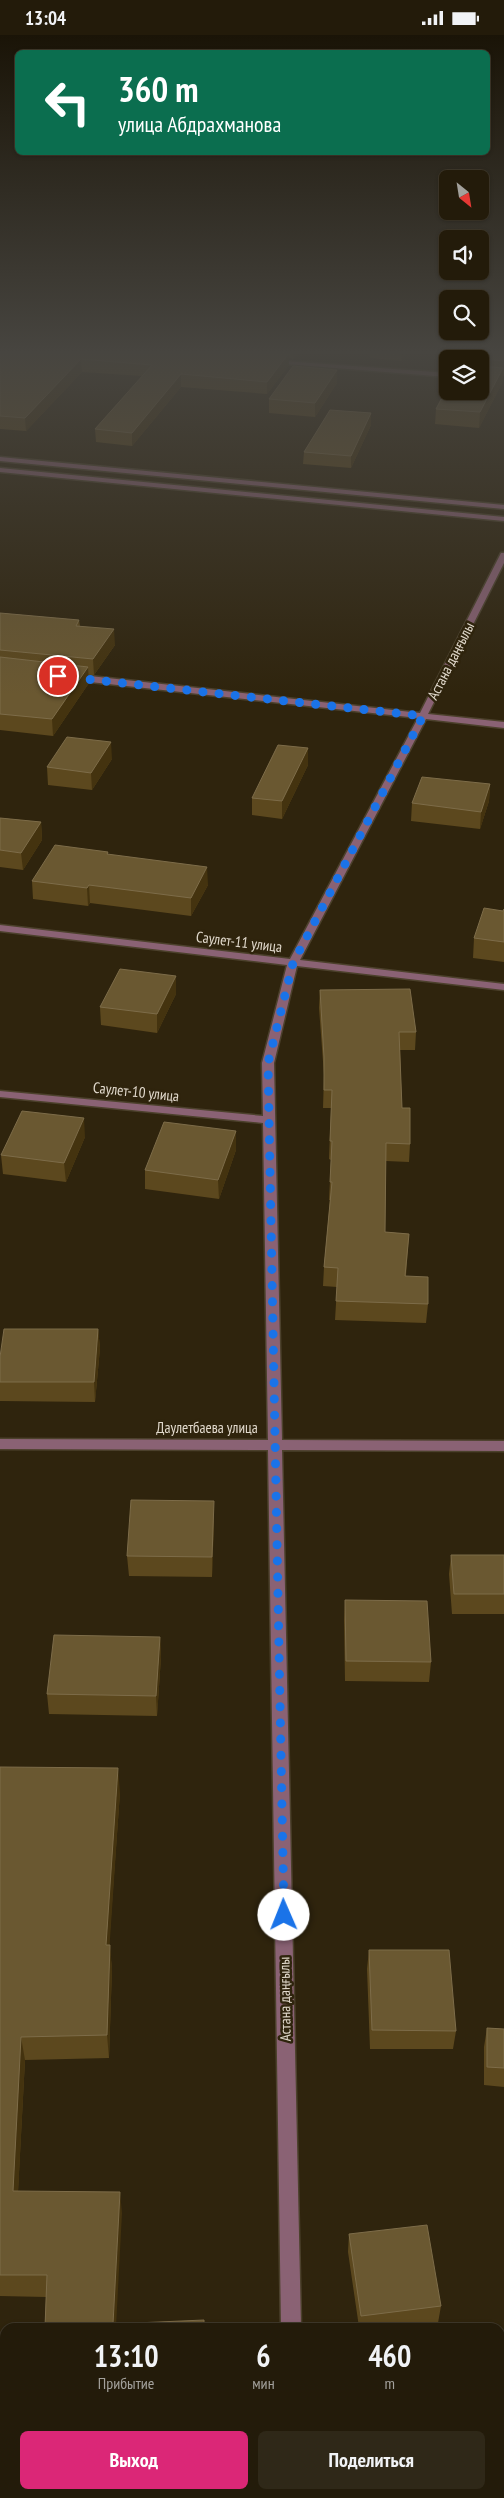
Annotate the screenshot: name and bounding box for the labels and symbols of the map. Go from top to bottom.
north arrow [439,170,489,220]
street label: Астана даңғылы [423,619,478,703]
pin [37,655,79,697]
street label: Саулет-11 улица [195,927,283,956]
street label: Саулет-10 улица [92,1078,180,1105]
street label: Даулетбаева улица [156,1418,258,1437]
position arrow [257,1888,309,1940]
street label: Астана даңғылы [274,1956,295,2042]

